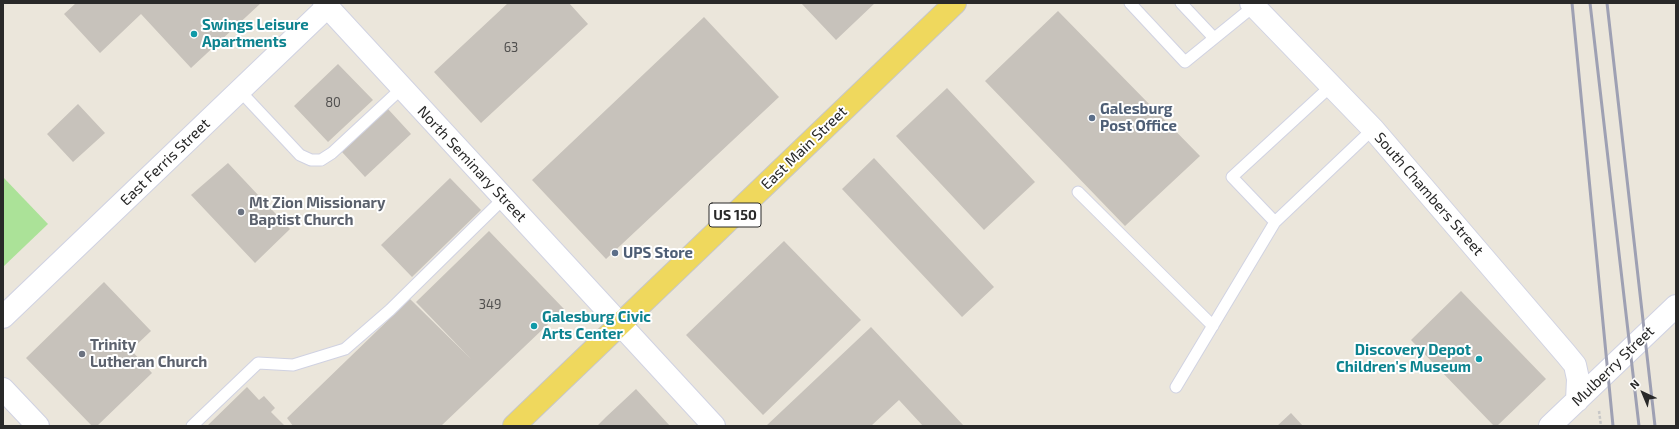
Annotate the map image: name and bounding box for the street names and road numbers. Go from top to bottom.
street label: North Seminary Street [414,102,530,226]
street label: East Main Street [757,103,851,193]
street label: East Ferris Street [116,115,214,209]
street label: South Chambers Street [1371,129,1487,259]
road number: US 150 [709,203,761,227]
street label: Mulberry Street [1568,322,1658,410]

